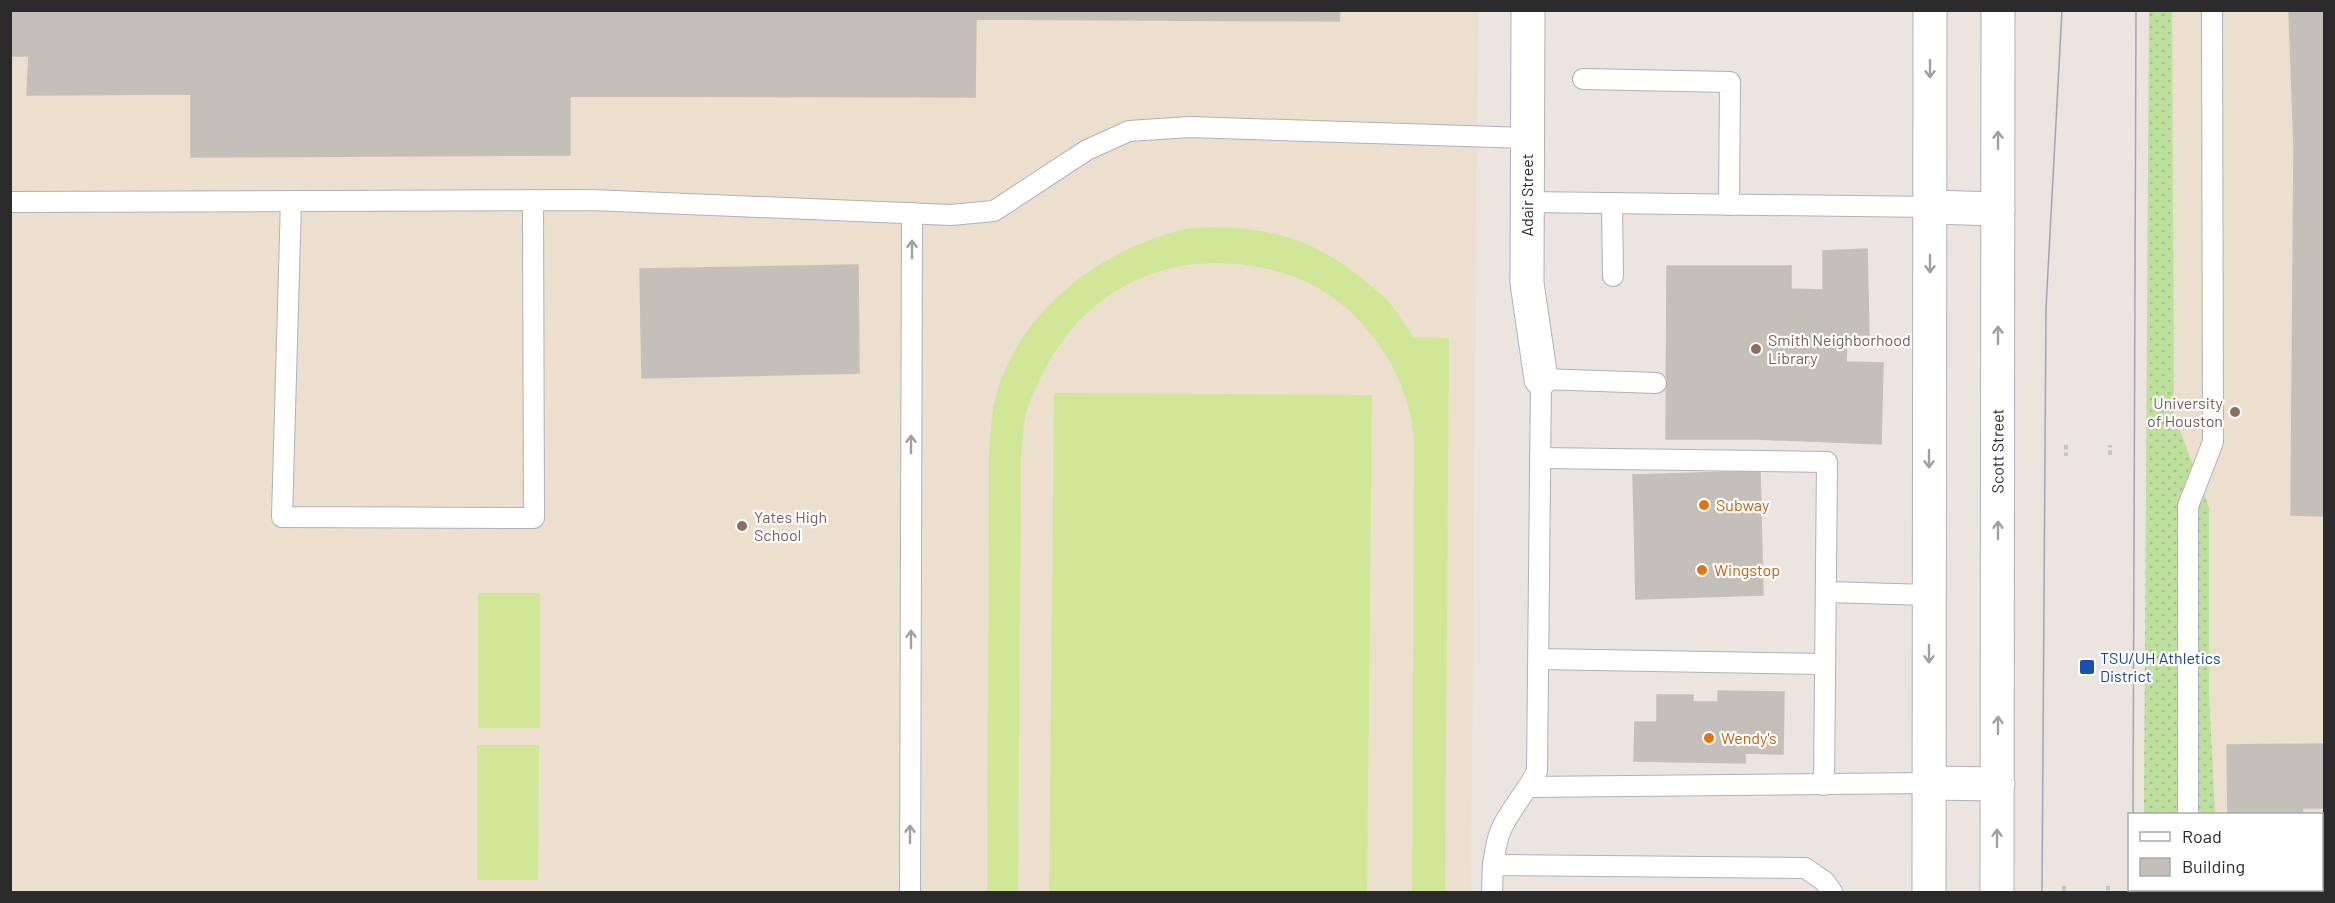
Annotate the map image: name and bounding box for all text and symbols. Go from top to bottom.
one-way arrow [1924,58,1936,78]
one-way arrow [1992,131,2004,151]
street label: Adair Street [1517,153,1536,237]
one-way arrow [906,240,918,260]
one-way arrow [1924,253,1936,273]
one-way arrow [1992,326,2004,346]
place label: Smith Neighborhood Library [1768,330,1911,367]
marker: Smith Neighborhood Library [1749,342,1763,356]
place label: University of Houston [2147,393,2224,430]
marker: University of Houston [2228,405,2242,419]
street label: Scott Street [1987,409,2007,493]
one-way arrow [905,435,917,455]
one-way arrow [1923,448,1935,468]
place label: Subway [1716,495,1770,514]
marker: Subway [1697,498,1711,512]
place label: Yates High School [754,507,827,544]
marker: Yates High School [735,519,749,533]
one-way arrow [1992,521,2004,541]
place label: Wingstop [1714,560,1780,579]
marker: Wingstop [1695,563,1709,577]
one-way arrow [905,630,917,650]
one-way arrow [1923,643,1935,663]
place label: TSU/UH Athletics District [2100,648,2221,685]
marker: TSU/UH Athletics District [2078,658,2096,676]
one-way arrow [1992,716,2004,736]
place label: Wendy's [1721,728,1777,747]
marker: Wendy's [1702,731,1716,745]
legend [2128,813,2323,891]
one-way arrow [904,825,916,845]
text: Road [2182,825,2222,847]
one-way arrow [1991,829,2003,849]
text: Building [2182,855,2245,877]

